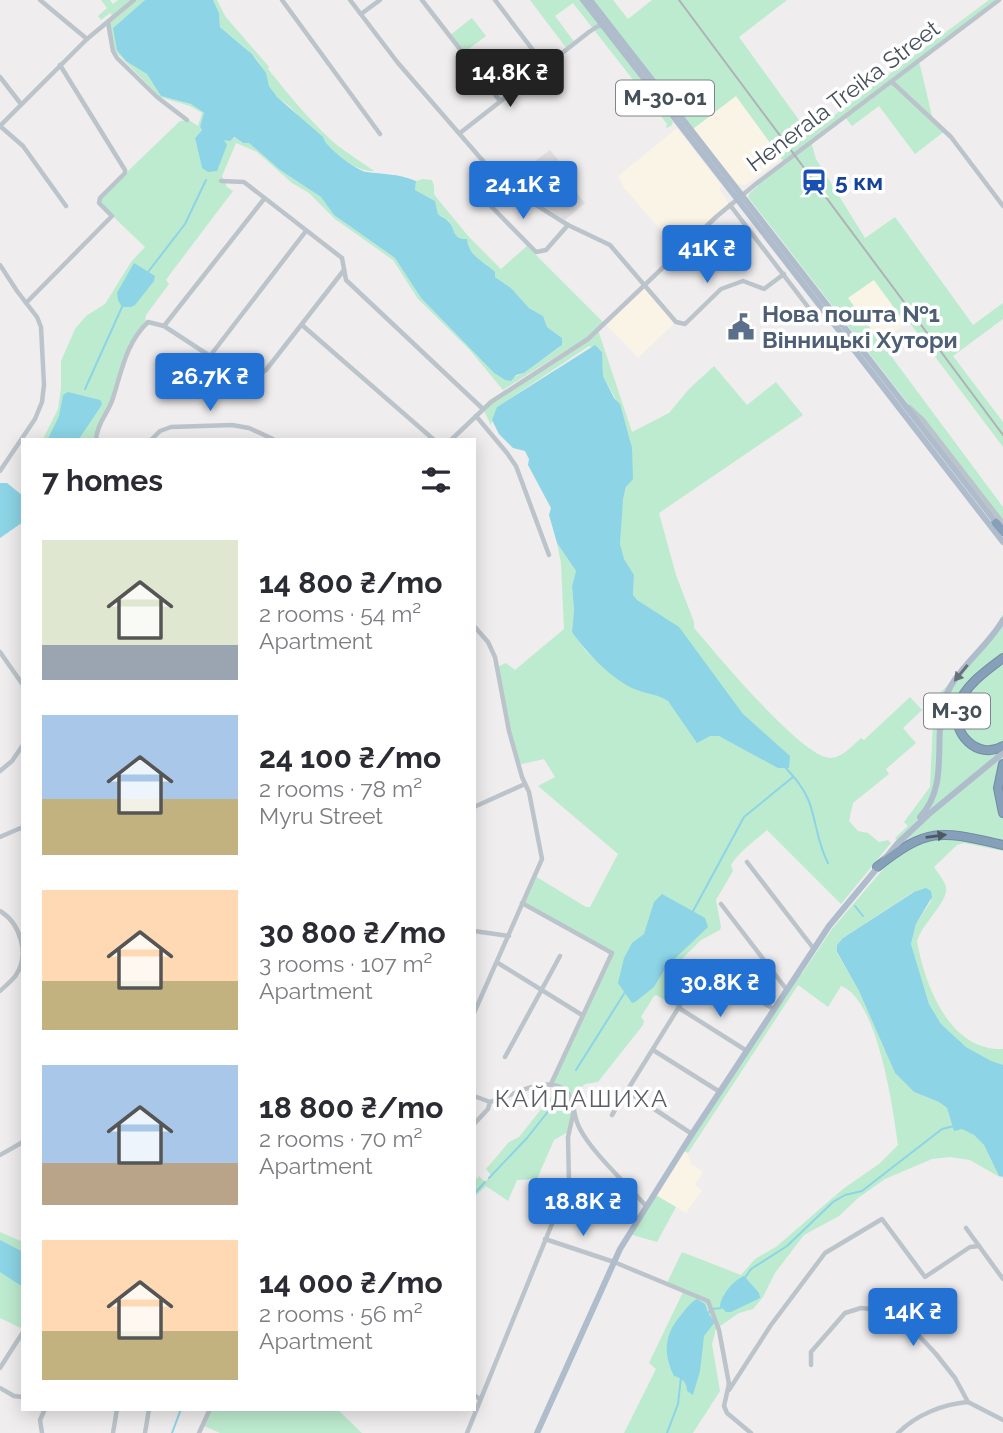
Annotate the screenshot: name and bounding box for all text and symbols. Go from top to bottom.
street label: Henerala Treika Street [741,14,945,177]
pin: 14.8K ₴ [445,50,575,109]
text: 14.8K ₴ [472,58,548,85]
road number: М-30-01 [616,80,714,116]
pin: 24.1K ₴ [458,162,588,221]
station icon: 5 км [799,167,829,197]
place label: 5 км [835,168,883,195]
text: 24.1K ₴ [485,170,561,197]
pin: 41K ₴ [658,226,756,285]
text: 41K ₴ [678,234,736,261]
place label: Нова пошта №1 Вінницькі Хутори [762,300,958,353]
public building icon: Нова пошта №1 Вінницькі Хутори [726,312,756,342]
pin: 26.7K ₴ [145,354,275,413]
text: 26.7K ₴ [171,362,249,389]
icon: filters [417,461,455,499]
text: 7 homes [42,463,163,498]
text: 14 800 ₴/mo [259,565,442,600]
icon: home [98,568,182,652]
text: 2 rooms · 54 m² [259,600,421,627]
text: Apartment [259,627,373,654]
one-way arrow [953,664,968,682]
road number: М-30 [924,694,990,728]
text: 24 100 ₴/mo [259,740,441,775]
icon: home [98,743,182,827]
text: 2 rooms · 78 m² [259,775,422,802]
text: Myru Street [259,802,383,829]
one-way arrow [925,830,947,841]
text: 30 800 ₴/mo [259,915,446,950]
icon: home [98,918,182,1002]
text: 3 rooms · 107 m² [259,950,433,977]
pin: 30.8K ₴ [655,960,785,1019]
text: 30.8K ₴ [681,968,759,995]
text: Apartment [259,977,373,1004]
district label: КАЙДАШИХА [495,1084,669,1113]
text: 18 800 ₴/mo [259,1090,443,1125]
icon: home [98,1093,182,1177]
text: 2 rooms · 70 m² [259,1125,422,1152]
text: Apartment [259,1152,373,1179]
pin: 18.8K ₴ [518,1178,648,1238]
text: 18.8K ₴ [544,1187,622,1214]
text: 14 000 ₴/mo [259,1265,443,1300]
icon: home [98,1268,182,1352]
pin: 14K ₴ [864,1288,962,1348]
text: 14K ₴ [884,1297,942,1324]
text: 2 rooms · 56 m² [259,1300,423,1327]
text: Apartment [259,1327,373,1354]

